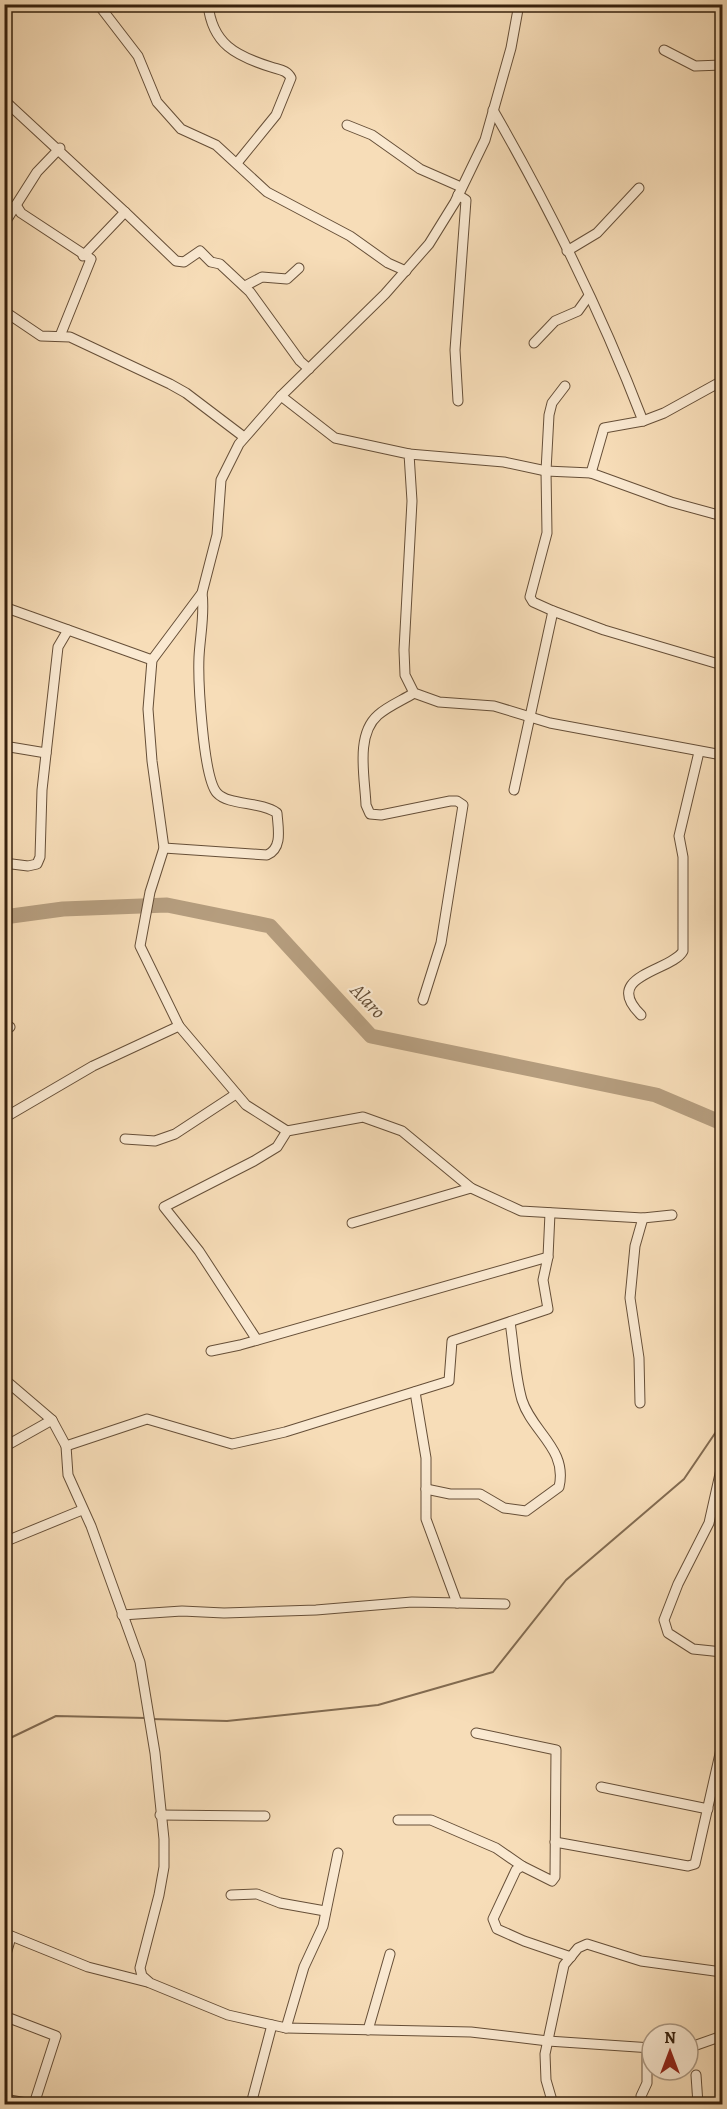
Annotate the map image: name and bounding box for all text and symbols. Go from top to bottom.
water label: Alaro [344,977,392,1025]
north arrow [640,2022,700,2082]
text: N [664,2027,676,2049]

